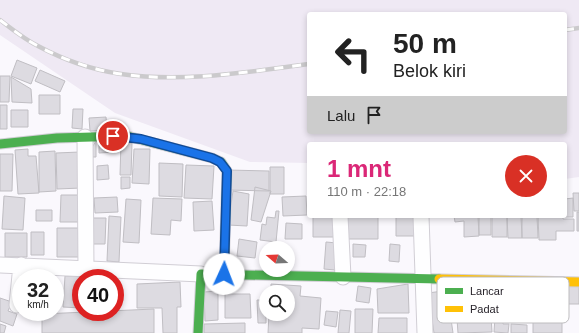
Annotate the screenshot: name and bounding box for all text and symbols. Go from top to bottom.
icon: left [327,28,379,80]
text: 50 m [393,28,457,59]
text: Belok kiri [393,61,466,81]
icon: arrive [363,104,385,126]
text: Lalu [327,107,355,124]
pin [96,119,130,153]
icon: arrive [102,125,124,147]
text: 1 mnt [327,155,391,182]
button: close [505,155,547,197]
text: 110 m · 22:18 [327,184,406,199]
north arrow [259,241,295,277]
map controls [259,241,295,321]
position arrow [203,253,245,295]
speed limit sign: 40 [72,269,124,321]
legend [437,277,569,323]
text: 32 [27,279,49,301]
button: search [259,285,295,321]
text: Lancar [470,285,504,297]
text: km/h [27,299,49,310]
text: Padat [470,303,499,315]

